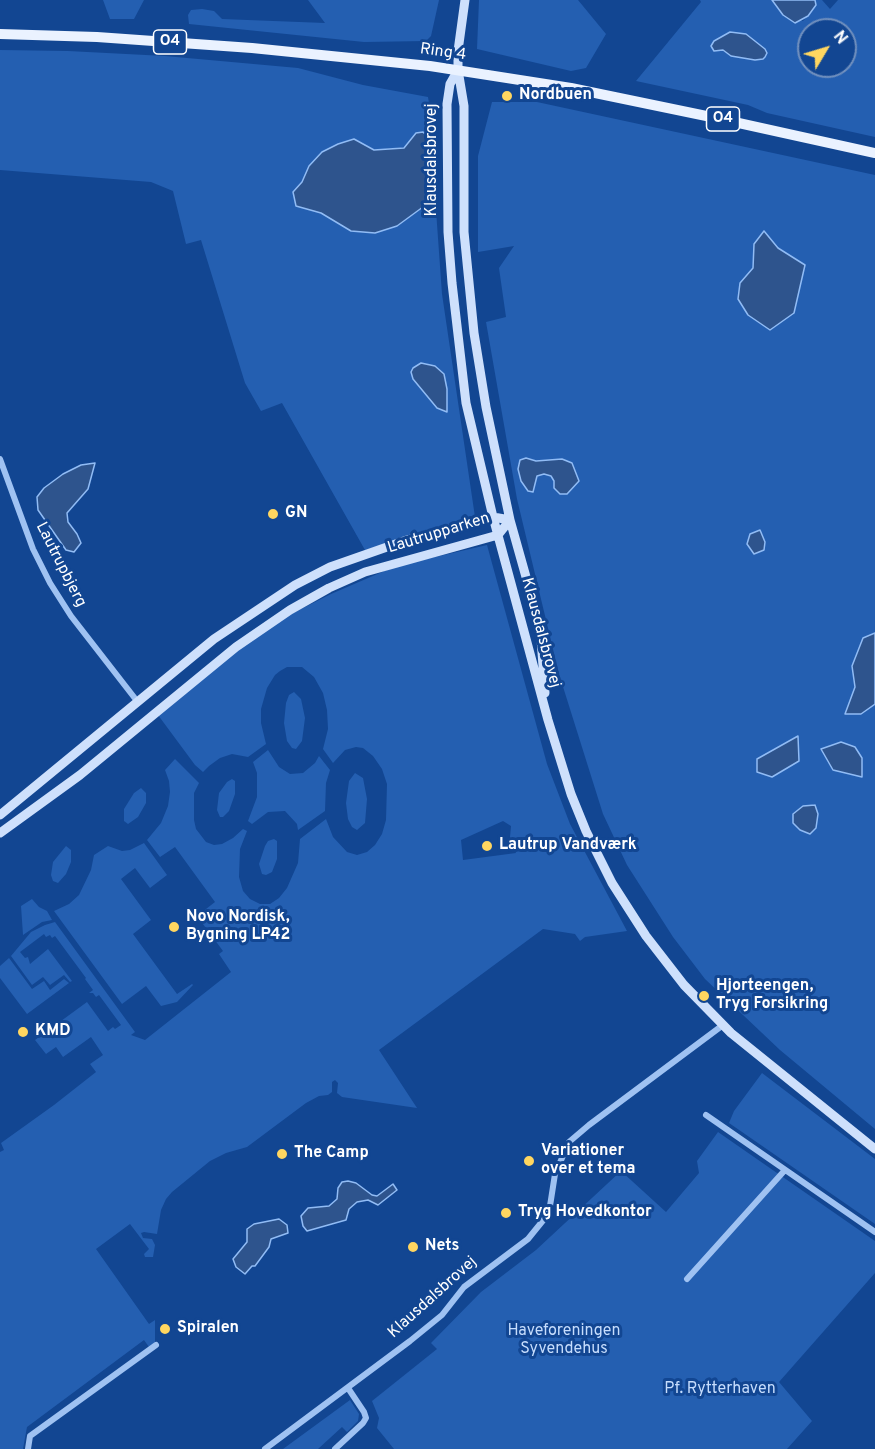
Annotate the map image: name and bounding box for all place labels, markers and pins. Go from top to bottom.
place label: Nordbuen [519,86,592,106]
marker: Nordbuen [500,89,514,103]
place label: GN [285,504,307,524]
marker: GN [266,507,280,521]
place label: Lautrup Vandværk [499,836,637,856]
marker: Lautrup Vandværk [480,839,494,853]
place label: Novo Nordisk, Bygning LP42 [186,908,290,946]
marker: Novo Nordisk, Bygning LP42 [167,920,181,934]
place label: Hjorteengen, Tryg Forsikring [716,977,828,1015]
marker: Hjorteengen, Tryg Forsikring [697,989,711,1003]
place label: KMD [35,1022,71,1042]
marker: KMD [16,1025,30,1039]
place label: Variationer over et tema [541,1142,635,1180]
place label: The Camp [294,1144,369,1164]
marker: The Camp [275,1147,289,1161]
marker: Variationer over et tema [522,1154,536,1168]
place label: Tryg Hovedkontor [518,1203,652,1223]
marker: Tryg Hovedkontor [499,1206,513,1220]
place label: Nets [425,1237,459,1257]
marker: Nets [406,1240,420,1254]
place label: Spiralen [177,1319,239,1339]
marker: Spiralen [158,1322,172,1336]

